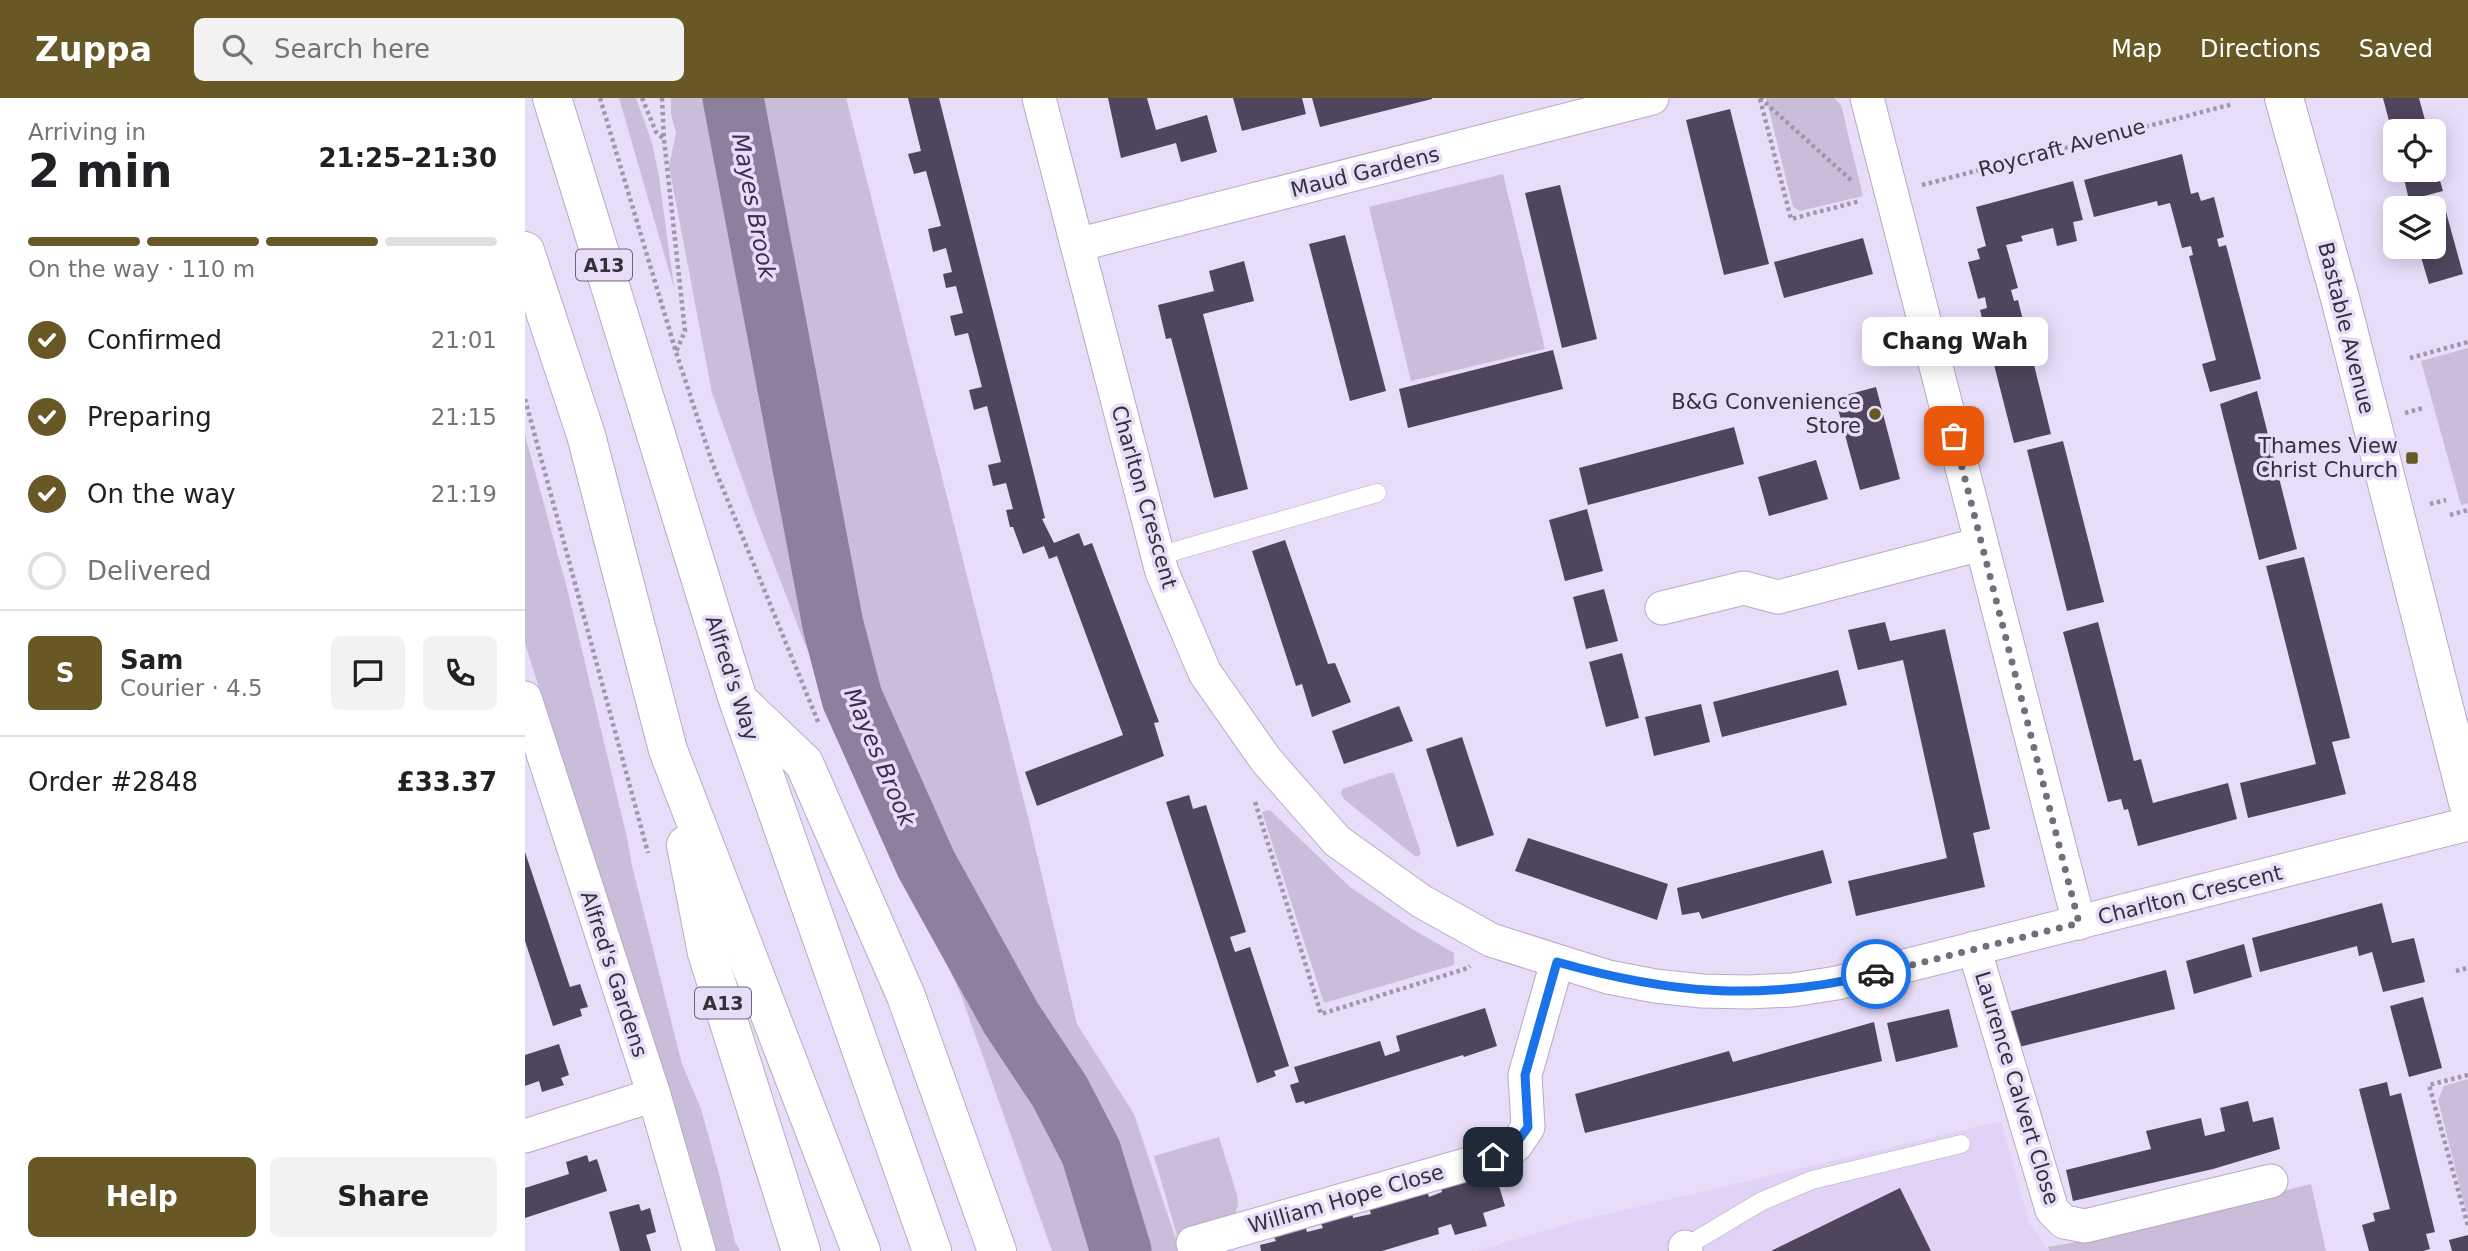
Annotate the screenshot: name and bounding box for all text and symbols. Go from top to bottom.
search box [194,18,684,81]
text: Zuppa [35,30,152,69]
icon: search [218,30,256,68]
text: Search here [274,34,430,64]
text: Map [2111,35,2162,63]
text: Directions [2200,35,2321,63]
text: Saved [2359,35,2433,63]
street label: Roycraft Avenue [1976,114,2148,182]
text: Arriving in [28,119,146,145]
map controls [2383,119,2446,259]
button: locate [2383,119,2446,182]
water label: Mayes Brook [727,131,781,283]
street label: Maud Gardens [1288,142,1442,202]
text: 21:25–21:30 [318,143,497,173]
text: 2 min [28,144,172,198]
button: layers [2383,196,2446,259]
street label: Bastable Avenue [2313,240,2379,416]
road number: A13 [576,250,632,280]
text: On the way · 110 m [28,256,255,282]
callout: Chang Wah [1861,317,2047,366]
icon: check [28,321,66,359]
text: Confirmed [87,325,222,355]
text: 21:01 [431,327,497,353]
text: Chang Wah [1882,328,2028,354]
place label: B&G Convenience Store [1671,390,1861,438]
icon: check [28,398,66,436]
text: Preparing [87,402,212,432]
street label: Charlton Crescent [1106,403,1182,591]
text: 21:15 [431,404,497,430]
marker: B&G Convenience Store [1867,406,1883,422]
pin [1924,406,1984,466]
icon: bag [1935,417,1973,455]
place label: Thames View Christ Church [2255,434,2398,482]
marker: Thames View Christ Church [2404,450,2420,466]
icon: check [28,475,66,513]
text: On the way [87,479,236,509]
text: 21:19 [431,481,497,507]
text: Delivered [87,556,211,586]
street label: Alfred's Way [700,612,764,744]
button: chat [331,636,405,710]
button: phone [423,636,497,710]
text: Sam [120,645,183,675]
text: S [56,658,74,688]
text: Courier · 4.5 [120,675,263,701]
water label: Mayes Brook [839,684,921,832]
text: Order #2848 [28,767,198,797]
text: £33.37 [397,767,497,797]
street label: Charlton Crescent [2095,860,2285,930]
street label: Alfred's Gardens [576,888,652,1060]
courier [1841,939,1911,1009]
icon: car [1857,955,1895,993]
street label: Laurence Calvert Close [1970,968,2064,1208]
road number: A13 [695,988,751,1018]
pin [1463,1127,1523,1187]
icon: home [1474,1138,1512,1176]
button: Help [28,1157,256,1237]
button: Share [270,1157,497,1237]
street label: William Hope Close [1245,1160,1447,1238]

